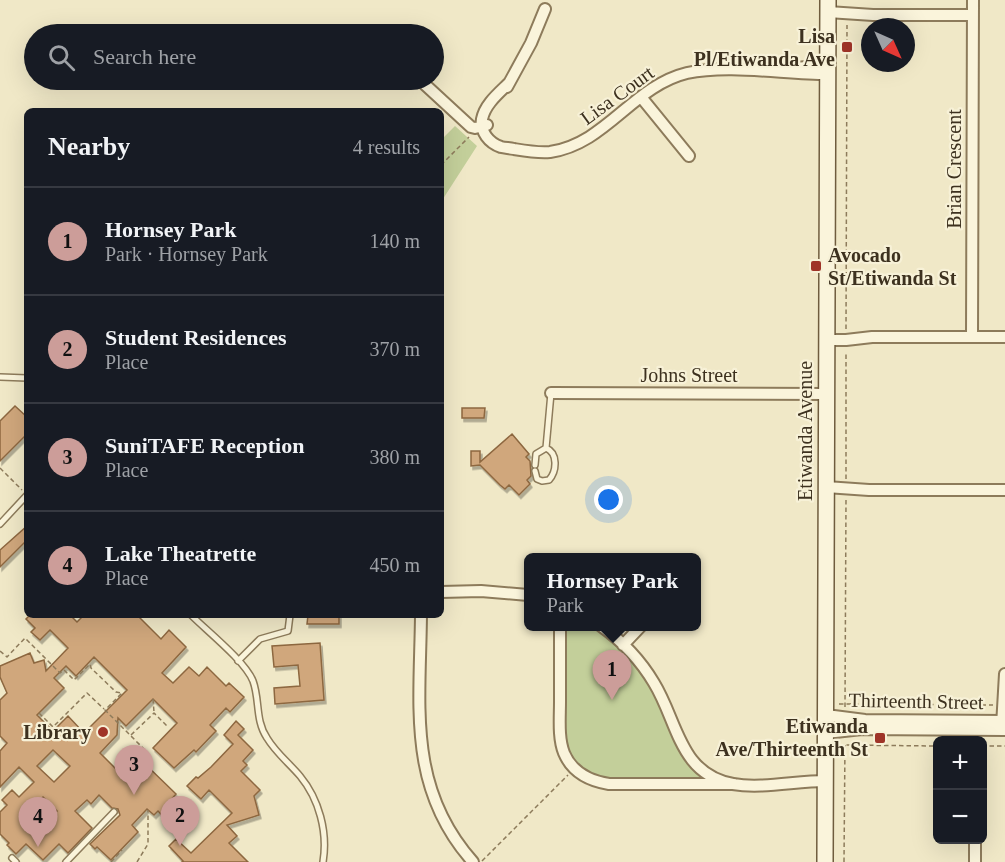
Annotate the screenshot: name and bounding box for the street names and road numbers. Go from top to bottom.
street label: Lisa Court [576,61,658,129]
street label: Brian Crescent [943,109,965,229]
street label: Etiwanda Avenue [794,361,816,501]
street label: Johns Street [640,364,738,386]
street label: Thirteenth Street [848,689,984,713]

